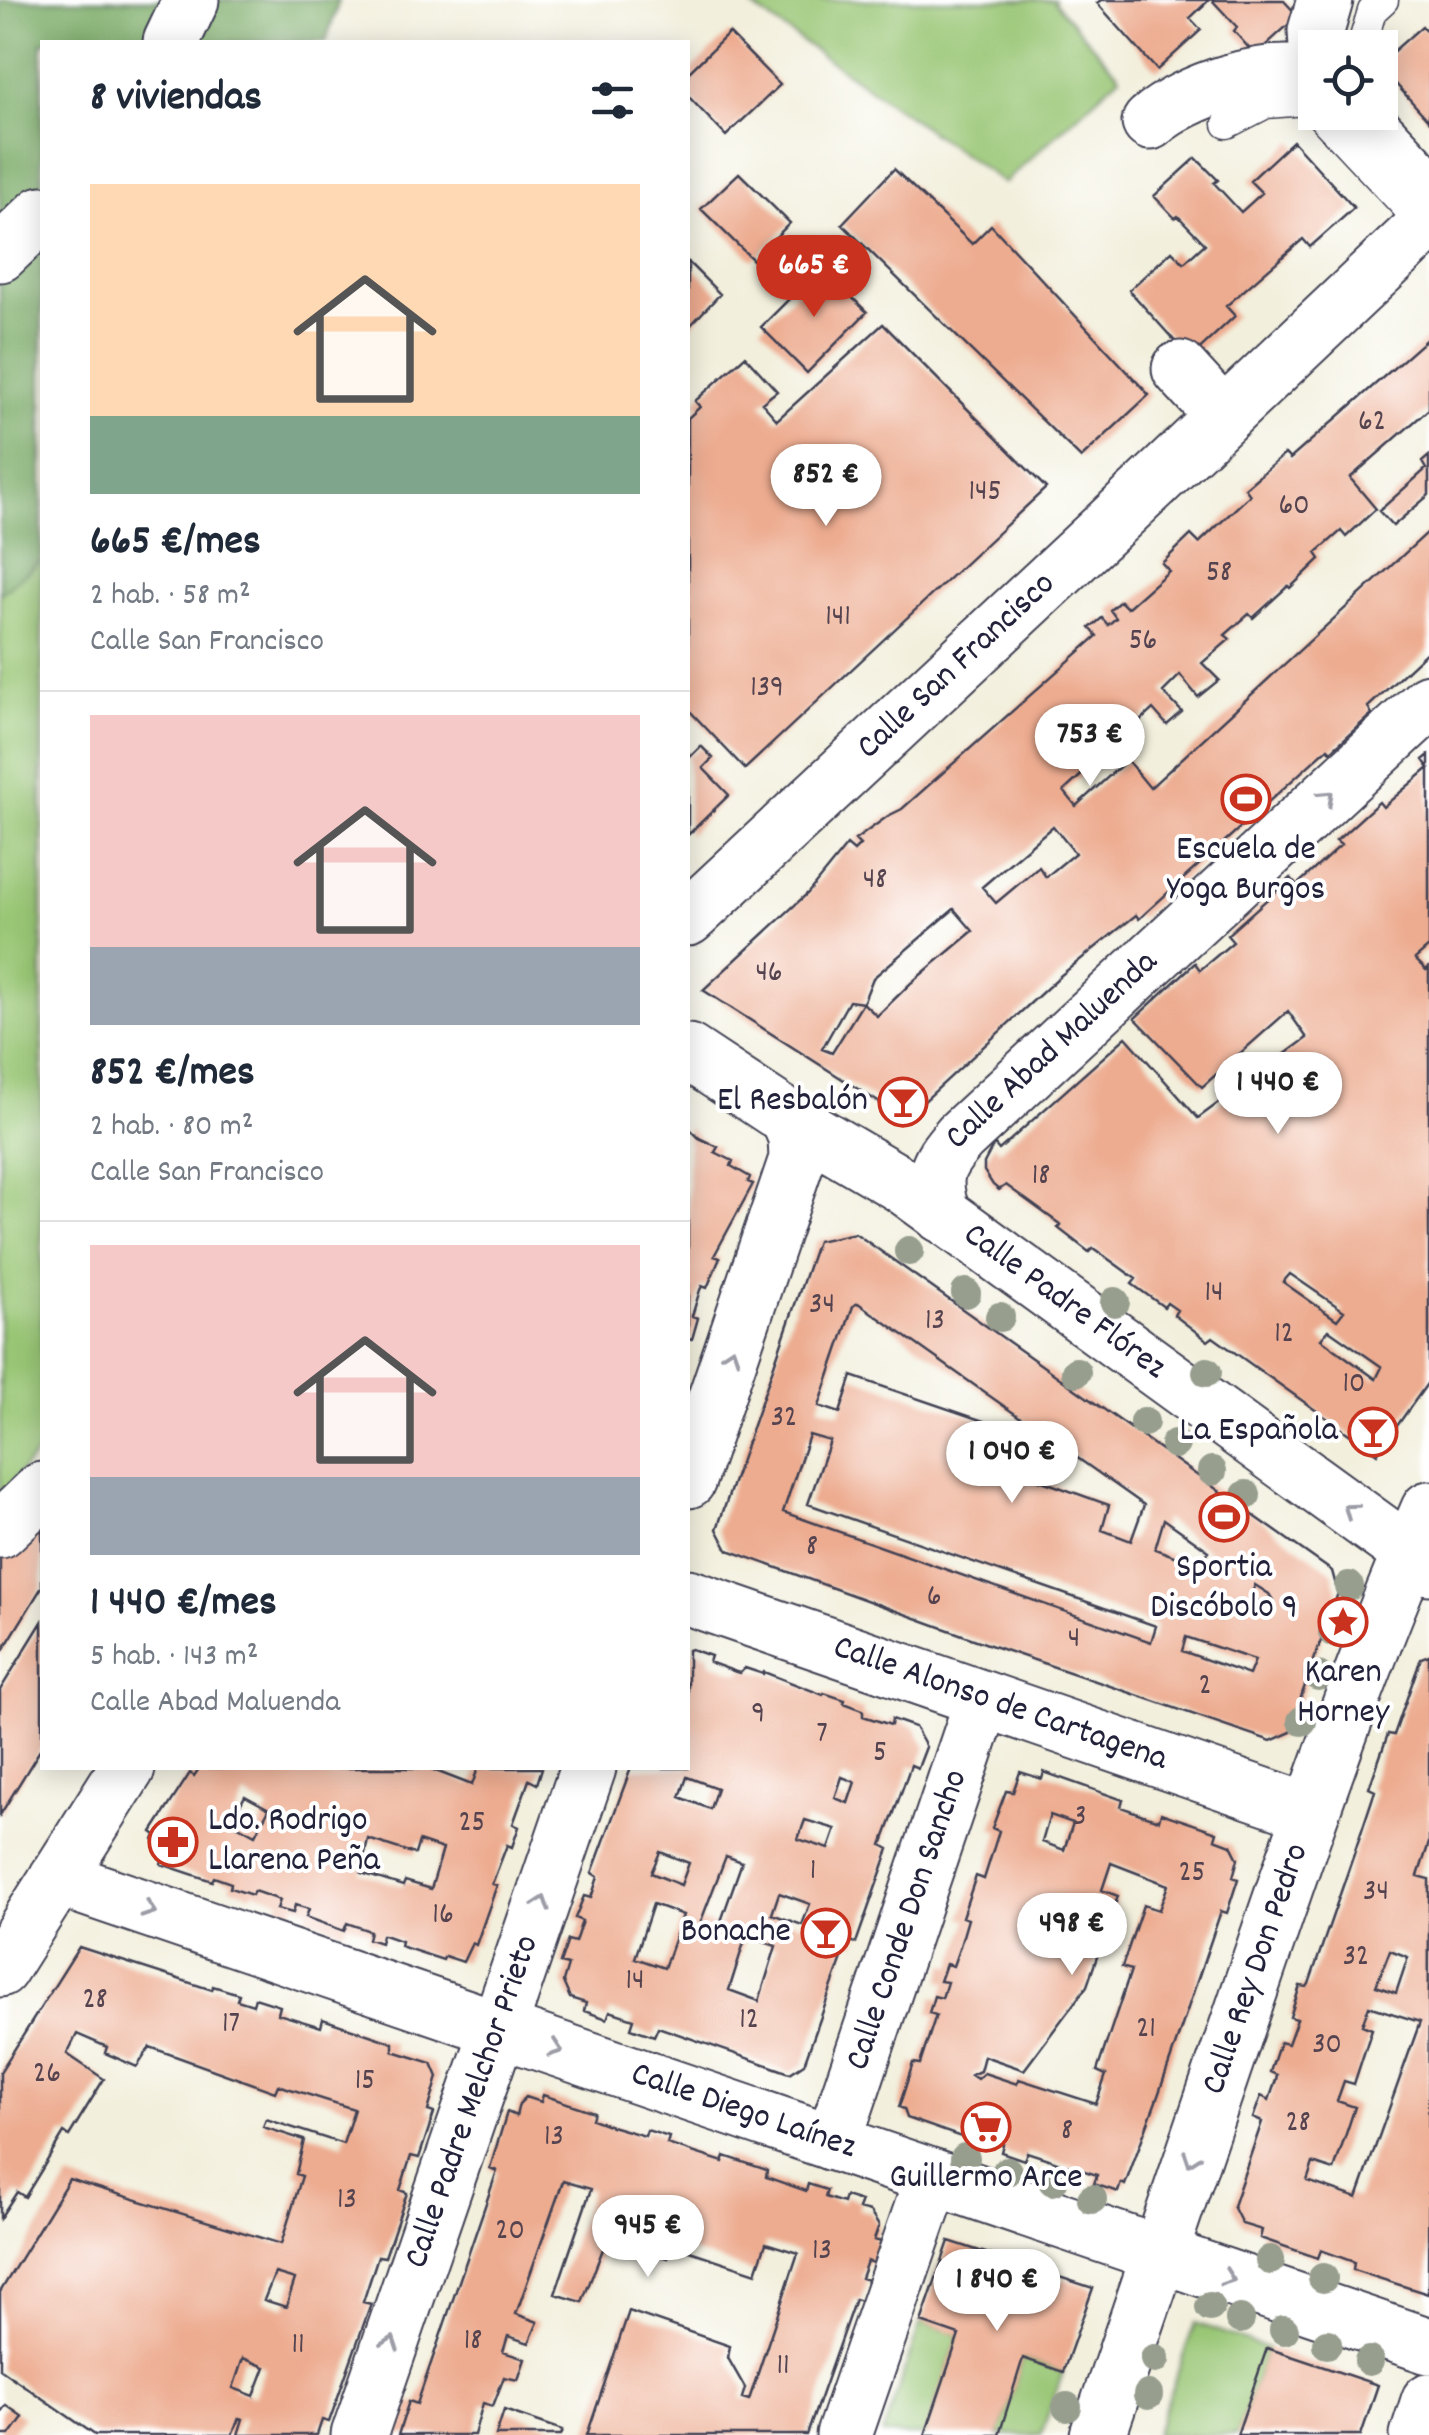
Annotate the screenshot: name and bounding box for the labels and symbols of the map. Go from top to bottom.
pin: 665 € [744,235,884,320]
house number: 62 [1358,402,1386,445]
pin: 852 € [756,444,896,529]
house number: 145 [969,472,1001,515]
house number: 60 [1278,486,1310,529]
house number: 58 [1206,553,1232,596]
street label: Calle San Francisco [846,561,1068,772]
house number: 141 [825,597,851,640]
house number: 56 [1129,621,1157,664]
house number: 139 [750,668,784,711]
pin: 753 € [1020,704,1160,789]
sports icon: Escuela de Yoga Burgos [1220,773,1272,825]
one-way arrow [1316,790,1334,808]
place label: Escuela de Yoga Burgos [1167,826,1325,916]
house number: 48 [863,860,887,903]
street label: Calle Abad Maluenda [934,939,1170,1161]
house number: 46 [755,953,783,996]
pin: 1 440 € [1186,1052,1370,1137]
bar icon: El Resbalón [877,1076,929,1128]
place label: El Resbalón [717,1077,868,1127]
house number: 18 [1032,1156,1050,1199]
street label: Calle Padre Flórez [952,1212,1176,1393]
house number: 14 [1204,1273,1224,1316]
house number: 34 [809,1285,835,1328]
house number: 13 [925,1301,945,1344]
house number: 12 [1274,1314,1294,1357]
one-way arrow [719,1347,739,1364]
house number: 10 [1343,1364,1365,1407]
house number: 32 [771,1398,797,1441]
bar icon: La Española [1347,1406,1399,1458]
place label: La Española [1180,1407,1339,1457]
pin: 1 040 € [920,1421,1104,1506]
sports icon: Sportia Discóbolo 9 [1198,1491,1250,1543]
one-way arrow [1343,1504,1361,1521]
house number: 8 [806,1527,818,1570]
place label: Sportia Discóbolo 9 [1150,1544,1298,1634]
house number: 6 [927,1577,941,1620]
place icon: Karen Horney [1317,1596,1369,1648]
house number: 4 [1068,1619,1080,1662]
street label: Calle Alonso de Cartagena [826,1624,1174,1786]
place label: Karen Horney [1297,1649,1390,1739]
house number: 2 [1198,1666,1212,1709]
house number: 9 [751,1694,765,1737]
house number: 7 [816,1714,828,1757]
house number: 5 [873,1733,887,1776]
street label: Calle Conde Don Sancho [834,1763,982,2077]
place label: Ldo. Rodrigo Llarena Peña [208,1797,381,1887]
house number: 3 [1073,1797,1087,1840]
house number: 25 [459,1803,486,1846]
pharmacy icon: Ldo. Rodrigo Llarena Peña [147,1816,199,1868]
street label: Calle Rey Don Pedro [1190,1837,1323,2102]
house number: 1 [810,1851,816,1894]
house number: 25 [1179,1853,1206,1896]
house number: 34 [1363,1872,1389,1915]
pin: 498 € [1002,1893,1142,1978]
house number: 16 [432,1895,454,1938]
one-way arrow [530,1895,550,1912]
one-way arrow [140,1898,157,1918]
bar icon: Bonache [800,1907,852,1959]
place label: Bonache [681,1908,791,1958]
street label: Calle Padre Melchor Prieto [393,1929,554,2275]
house number: 32 [1343,1937,1369,1980]
house number: 14 [625,1961,645,2004]
house number: 28 [82,1980,108,2023]
house number: 12 [739,2000,759,2043]
house number: 17 [222,2004,240,2047]
house number: 21 [1136,2009,1156,2052]
house number: 30 [1312,2025,1342,2068]
one-way arrow [547,2037,564,2058]
street label: Calle Diego Laínez [624,2051,862,2174]
house number: 26 [33,2054,61,2097]
house number: 15 [355,2061,375,2104]
supermarket icon: Guillermo Arce [960,2101,1012,2153]
house number: 28 [1285,2103,1311,2146]
house number: 8 [1061,2111,1073,2154]
house number: 13 [544,2117,564,2160]
one-way arrow [1182,2150,1202,2167]
place label: Guillermo Arce [889,2154,1083,2204]
house number: 13 [337,2180,357,2223]
pin: 945 € [578,2195,718,2280]
house number: 20 [495,2211,525,2254]
house number: 13 [812,2231,832,2274]
pin: 1 840 € [905,2249,1089,2334]
one-way arrow [1219,2266,1236,2287]
house number: 18 [464,2321,482,2364]
house number: 11 [291,2325,305,2368]
one-way arrow [379,2335,399,2352]
house number: 11 [776,2346,790,2389]

